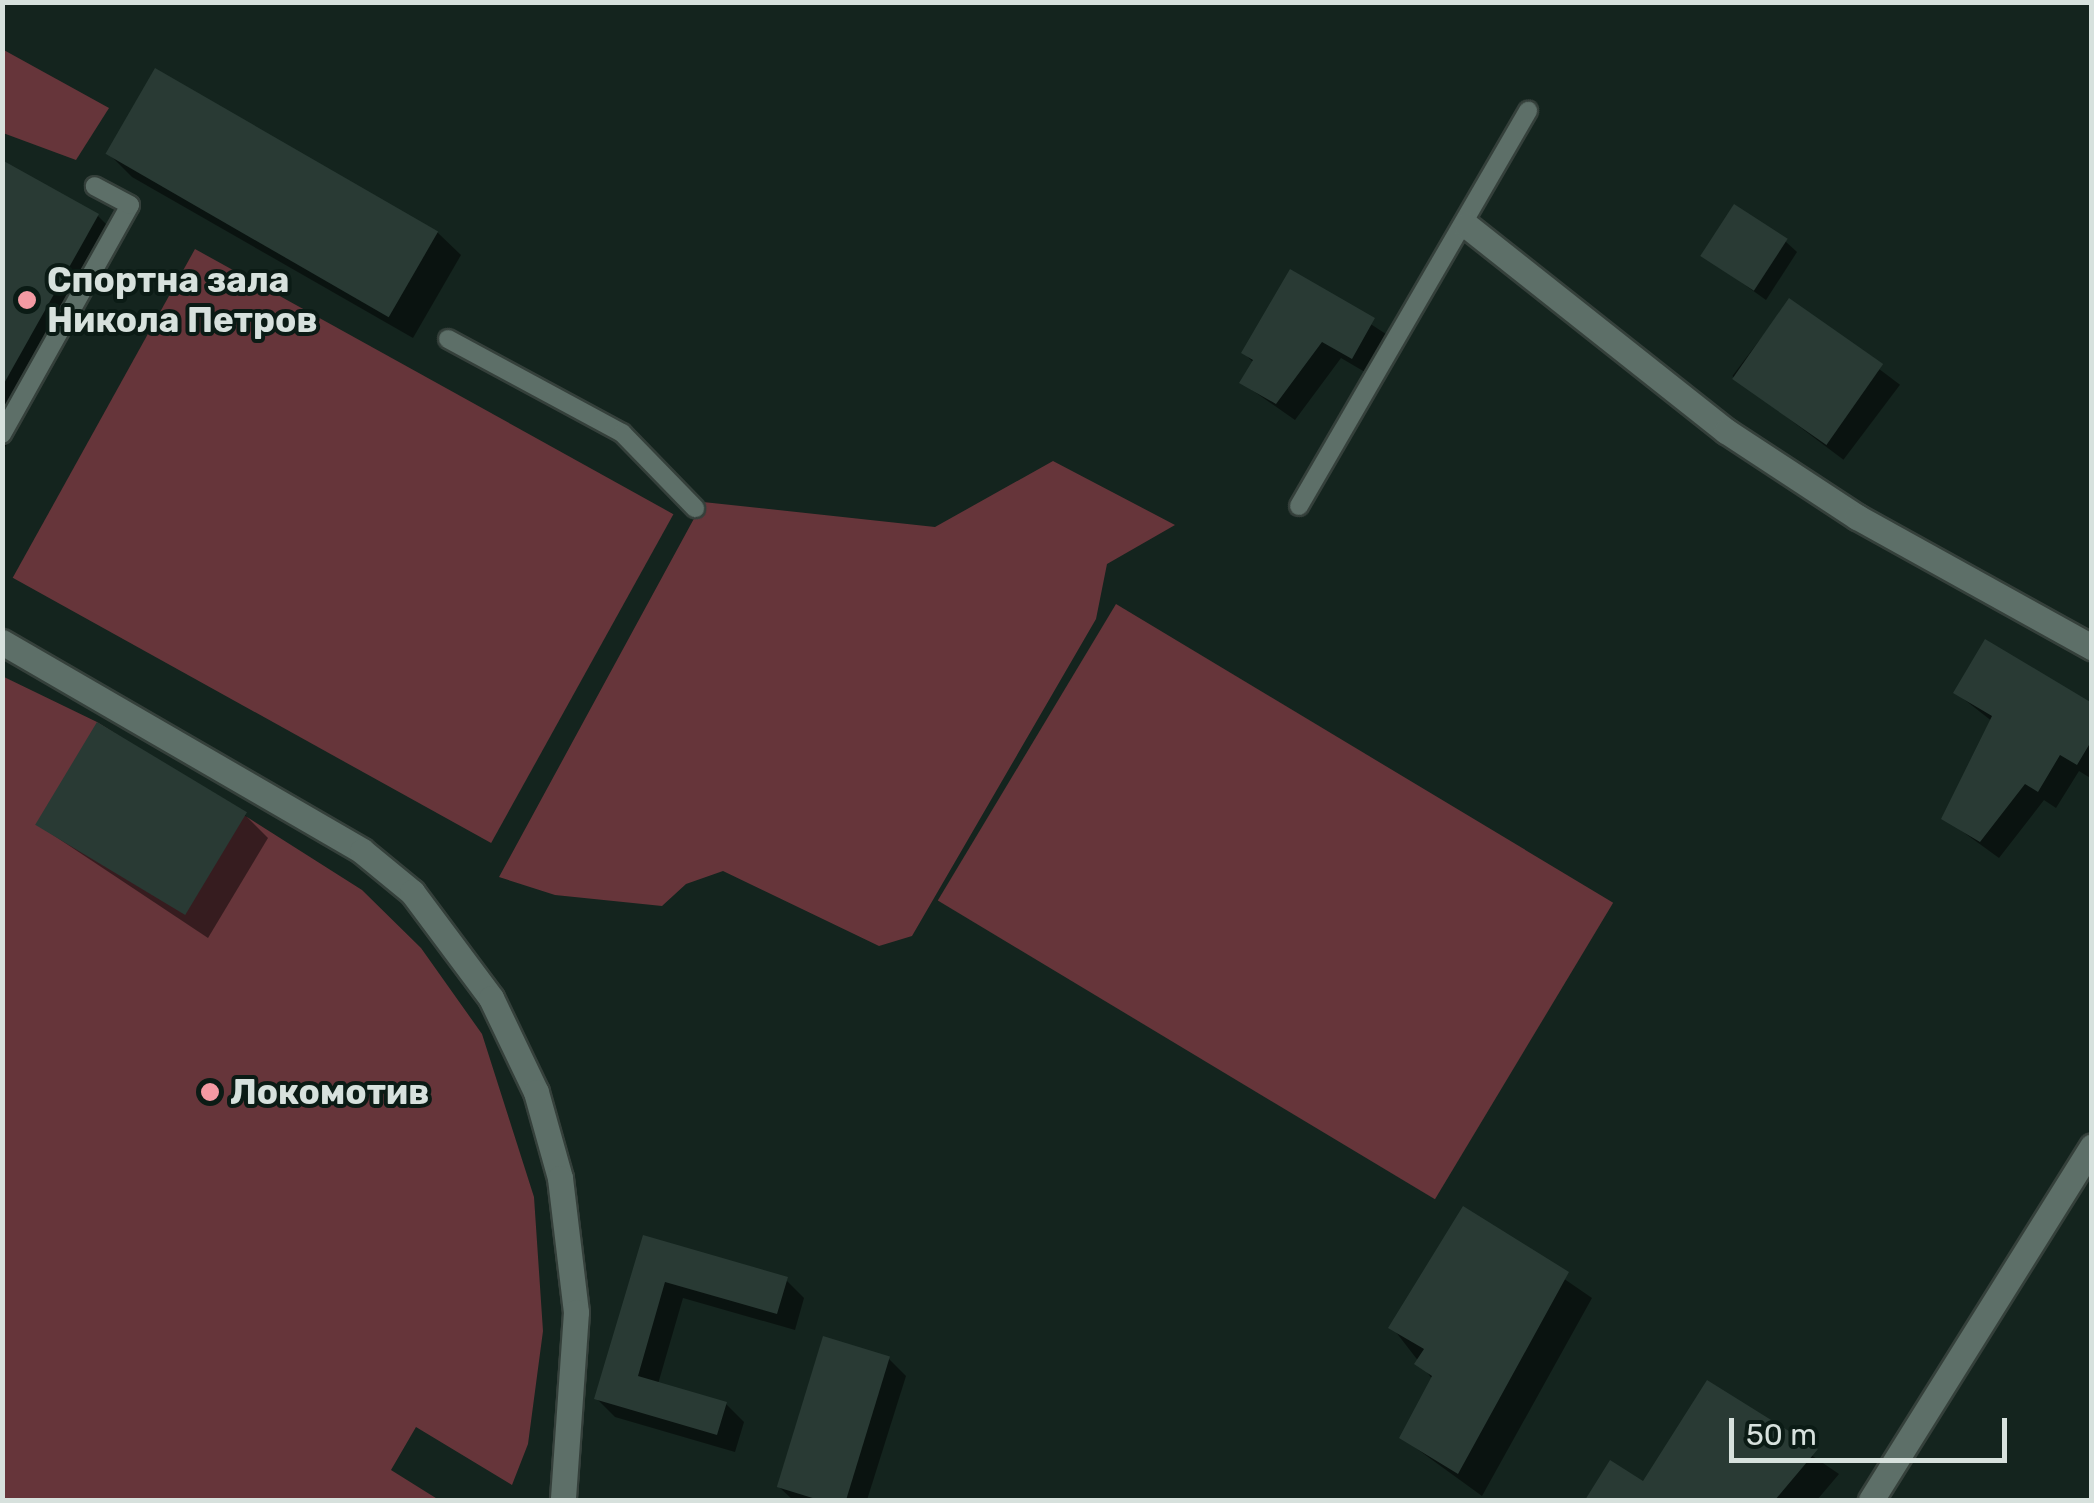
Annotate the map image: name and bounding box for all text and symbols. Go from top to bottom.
place label: Спортна зала Никола Петров [47,259,318,341]
marker: Спортна зала Никола Петров [16,289,38,311]
place label: Локомотив [230,1071,429,1113]
marker: Локомотив [199,1081,221,1103]
scale bar [1734,1398,2012,1460]
text: 50 m [1746,1417,1817,1453]

